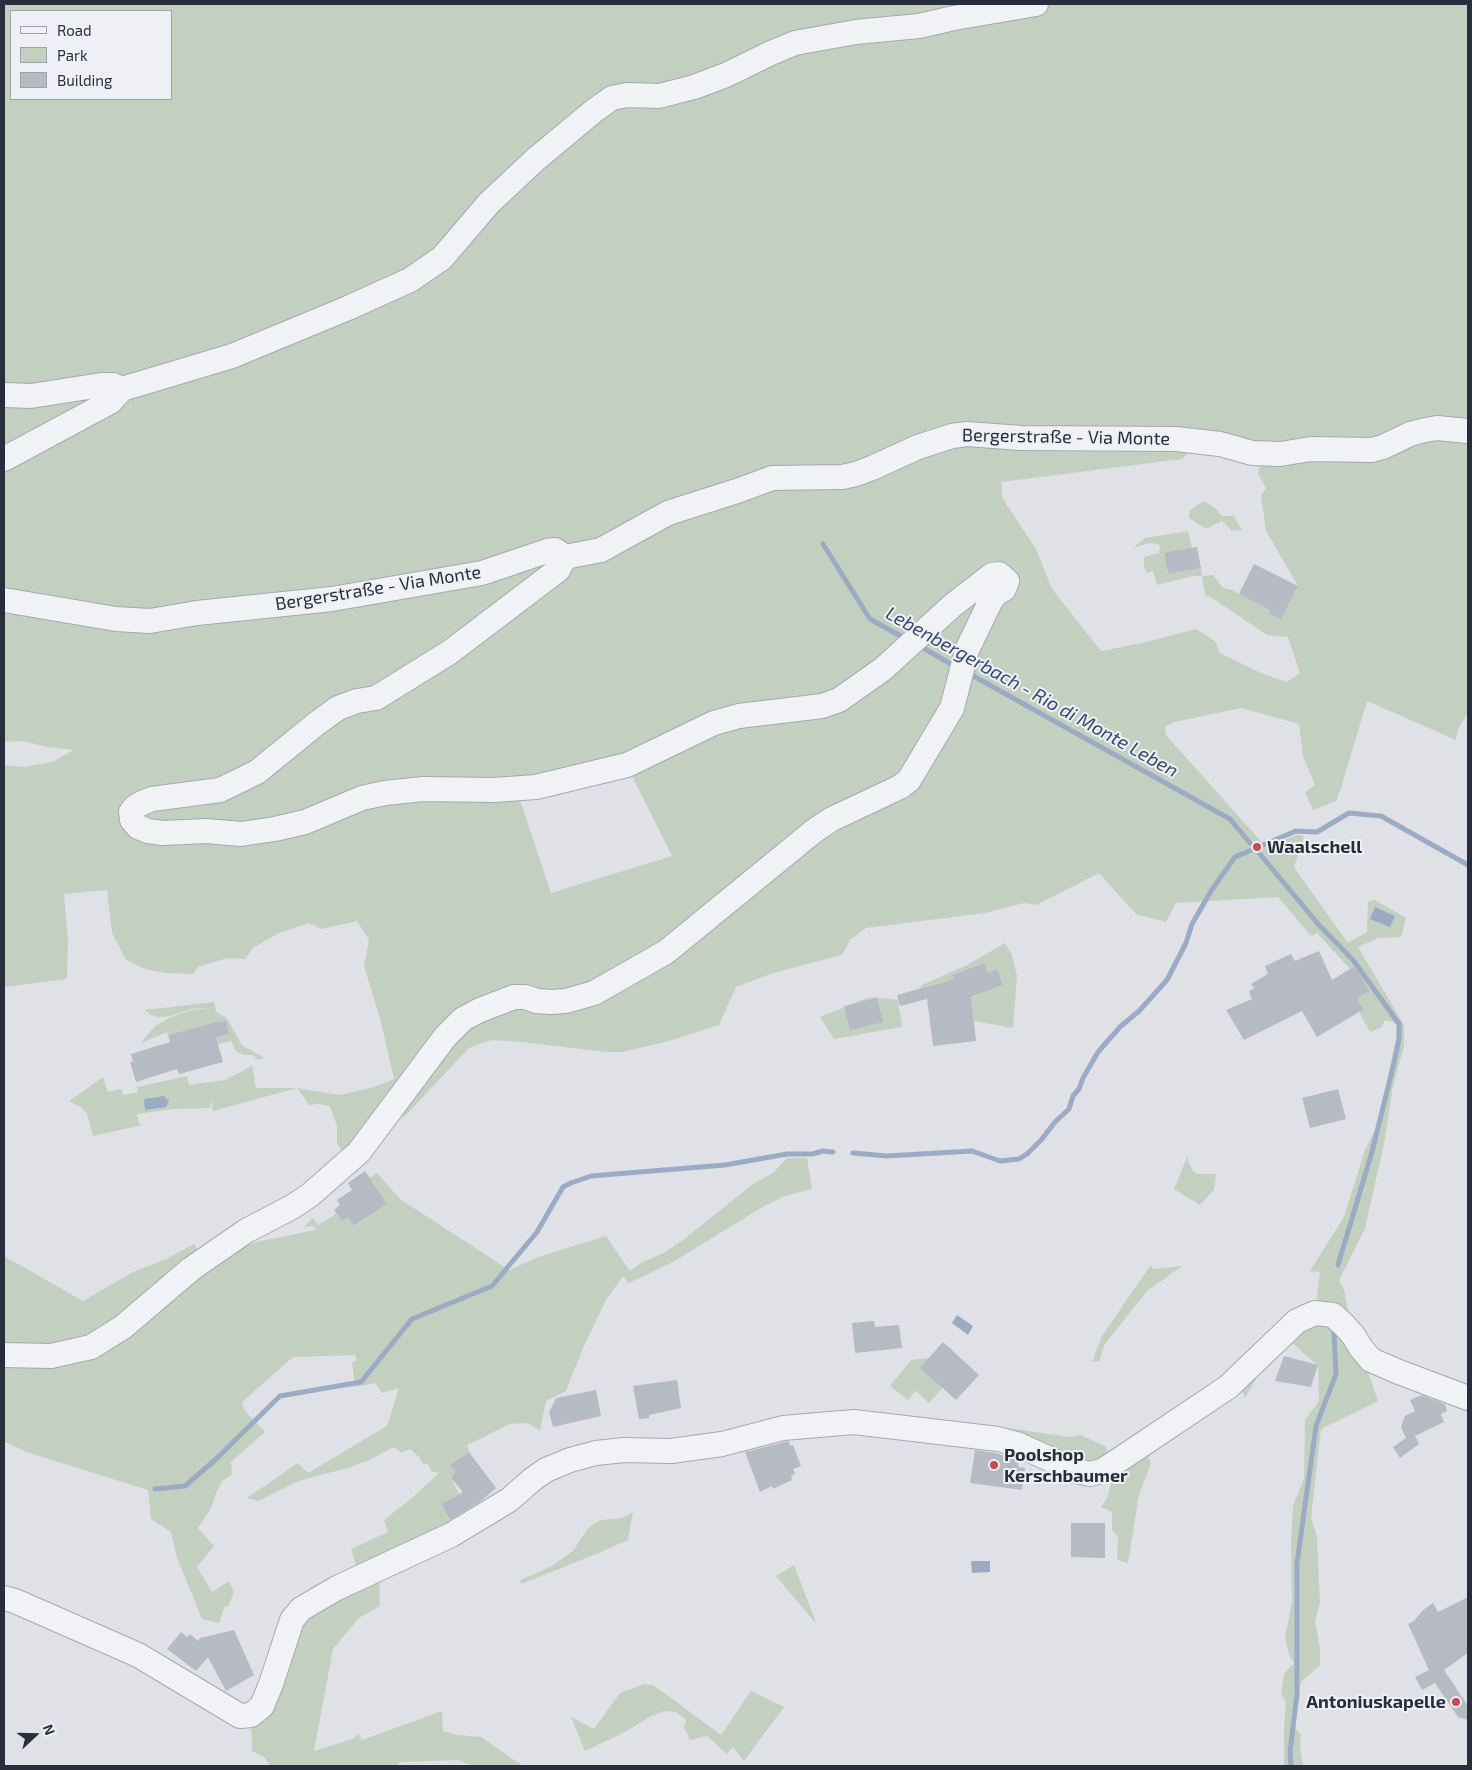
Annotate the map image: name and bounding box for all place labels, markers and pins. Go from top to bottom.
place label: Waalschell [1267,836,1362,858]
marker: Waalschell [1251,841,1263,853]
place label: Poolshop Kerschbaumer [1004,1444,1128,1486]
marker: Poolshop Kerschbaumer [988,1459,1000,1471]
place label: Antoniuskapelle [1306,1691,1446,1713]
marker: Antoniuskapelle [1450,1696,1462,1708]

